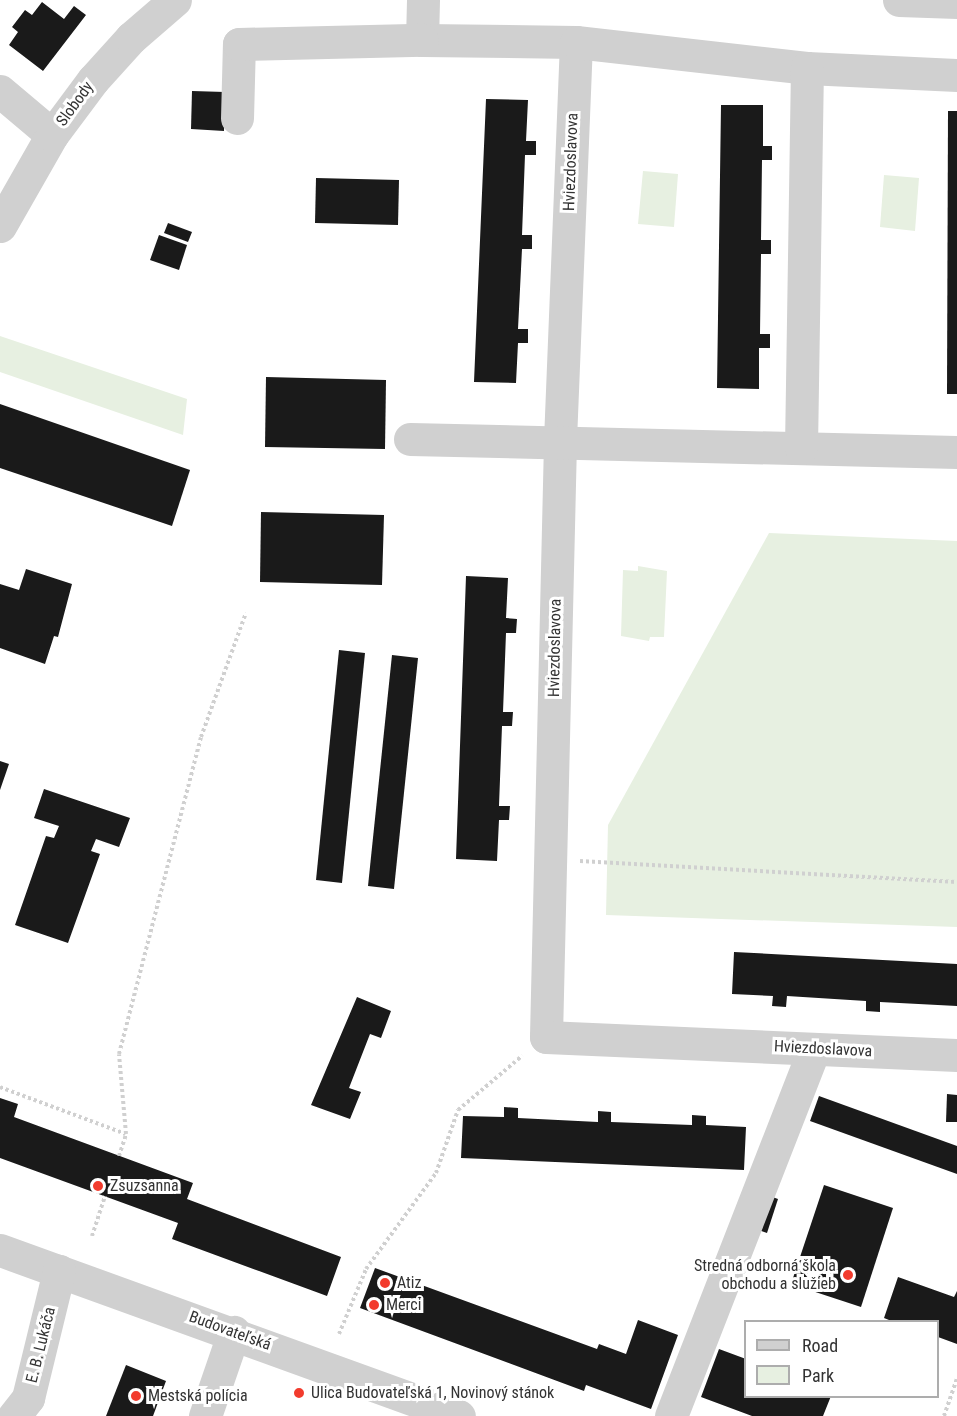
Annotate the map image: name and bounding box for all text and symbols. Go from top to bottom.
street label: Slobody [52,78,98,130]
street label: Hviezdoslavova [560,113,582,211]
street label: Hviezdoslavova [545,599,565,697]
street label: Hviezdoslavova [773,1037,873,1061]
place label: Zsuzsanna [110,1176,179,1196]
marker: Zsuzsanna [91,1179,105,1193]
place label: Stredná odborná škola obchodu a služieb [694,1256,836,1294]
marker: Stredná odborná škola obchodu a služieb [841,1268,855,1282]
place label: Atiz [397,1273,422,1293]
marker: Atiz [378,1276,392,1290]
place label: Merci [386,1295,421,1315]
marker: Merci [367,1298,381,1312]
street label: E. B. Lukáča [22,1305,60,1385]
street label: Budovateľská [186,1307,274,1355]
legend [744,1320,939,1398]
text: Road [802,1335,838,1356]
text: Park [802,1365,834,1386]
place label: Ulica Budovateľská 1, Novinový stánok [311,1383,554,1403]
place label: Mestská polícia [148,1386,248,1406]
marker: Ulica Budovateľská 1, Novinový stánok [292,1386,306,1400]
marker: Mestská polícia [129,1389,143,1403]

